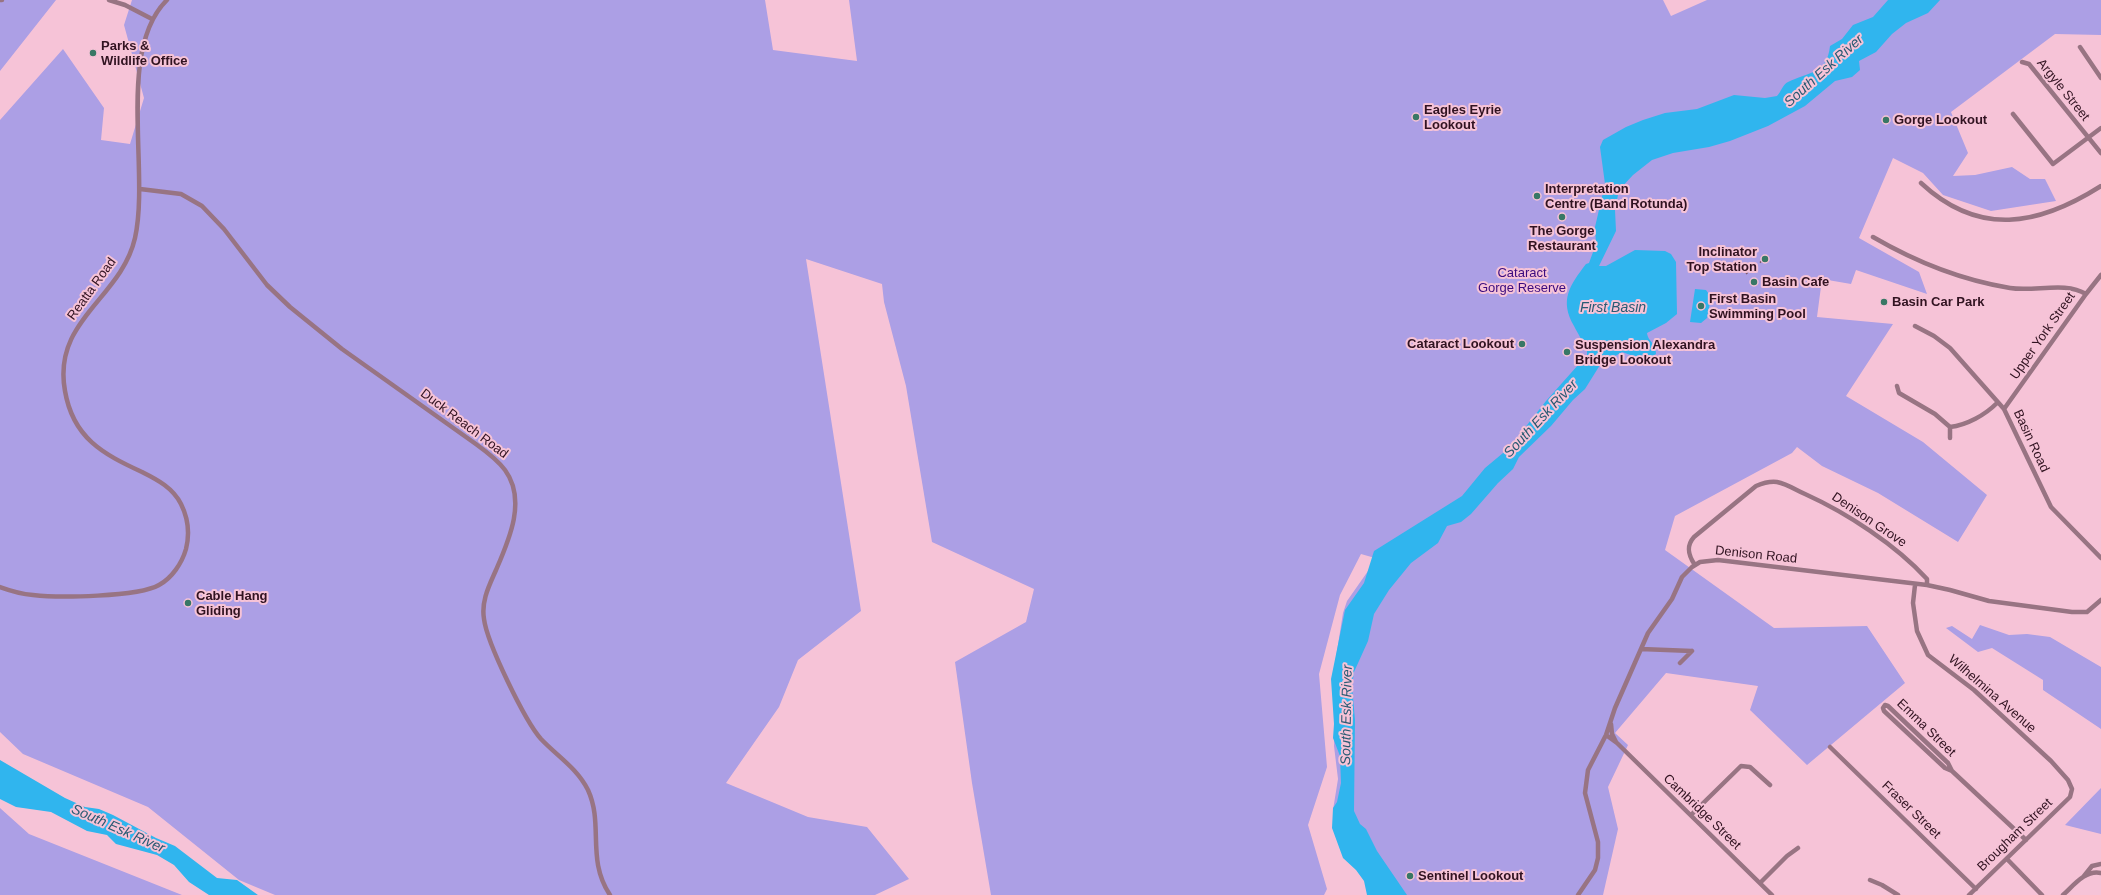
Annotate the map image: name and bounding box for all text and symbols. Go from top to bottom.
water label: South Esk River [1781,31,1867,111]
place label: Parks & Wildlife Office [101,38,188,69]
marker: Parks & Wildlife Office [88,48,98,58]
street label: Argyle Street [2033,56,2093,124]
place label: Eagles Eyrie Lookout [1424,102,1501,133]
marker: Eagles Eyrie Lookout [1411,112,1421,122]
place label: Gorge Lookout [1894,112,1987,128]
marker: Gorge Lookout [1881,115,1891,125]
place label: Interpretation Centre (Band Rotunda) [1545,181,1687,212]
marker: Interpretation Centre (Band Rotunda) [1532,191,1542,201]
marker: The Gorge Restaurant [1557,212,1567,222]
place label: The Gorge Restaurant [1528,223,1596,254]
place label: Inclinator Top Station [1686,244,1757,275]
marker: Inclinator Top Station [1760,254,1770,264]
street label: Reatta Road [64,255,120,323]
park label: Cataract Gorge Reserve [1478,265,1566,296]
place label: Basin Cafe [1762,274,1829,290]
marker: Basin Cafe [1749,277,1759,287]
street label: Upper York Street [2007,289,2079,383]
place label: First Basin Swimming Pool [1709,291,1806,322]
place label: Basin Car Park [1892,294,1984,310]
marker: Basin Car Park [1879,297,1889,307]
water label: First Basin [1580,300,1646,316]
marker: First Basin Swimming Pool [1696,301,1706,311]
place label: Cataract Lookout [1407,336,1514,352]
place label: Suspension Alexandra Bridge Lookout [1575,337,1715,368]
marker: Cataract Lookout [1517,339,1527,349]
marker: Suspension Alexandra Bridge Lookout [1562,347,1572,357]
water label: South Esk River [1501,377,1581,461]
street label: Duck Reach Road [417,386,511,462]
street label: Basin Road [2010,407,2052,475]
street label: Denison Grove [1829,489,1909,551]
street label: Denison Road [1714,543,1798,567]
place label: Cable Hang Gliding [196,588,268,619]
marker: Cable Hang Gliding [183,598,193,608]
street label: Wilhelmina Avenue [1945,652,2039,736]
water label: South Esk River [1338,665,1356,765]
street label: Emma Street [1893,696,1959,760]
street label: Cambridge Street [1660,771,1744,853]
street label: Fraser Street [1878,778,1944,842]
street label: Brougham Street [1974,795,2056,875]
water label: South Esk River [69,801,167,857]
place label: Sentinel Lookout [1418,868,1523,884]
marker: Sentinel Lookout [1405,871,1415,881]

